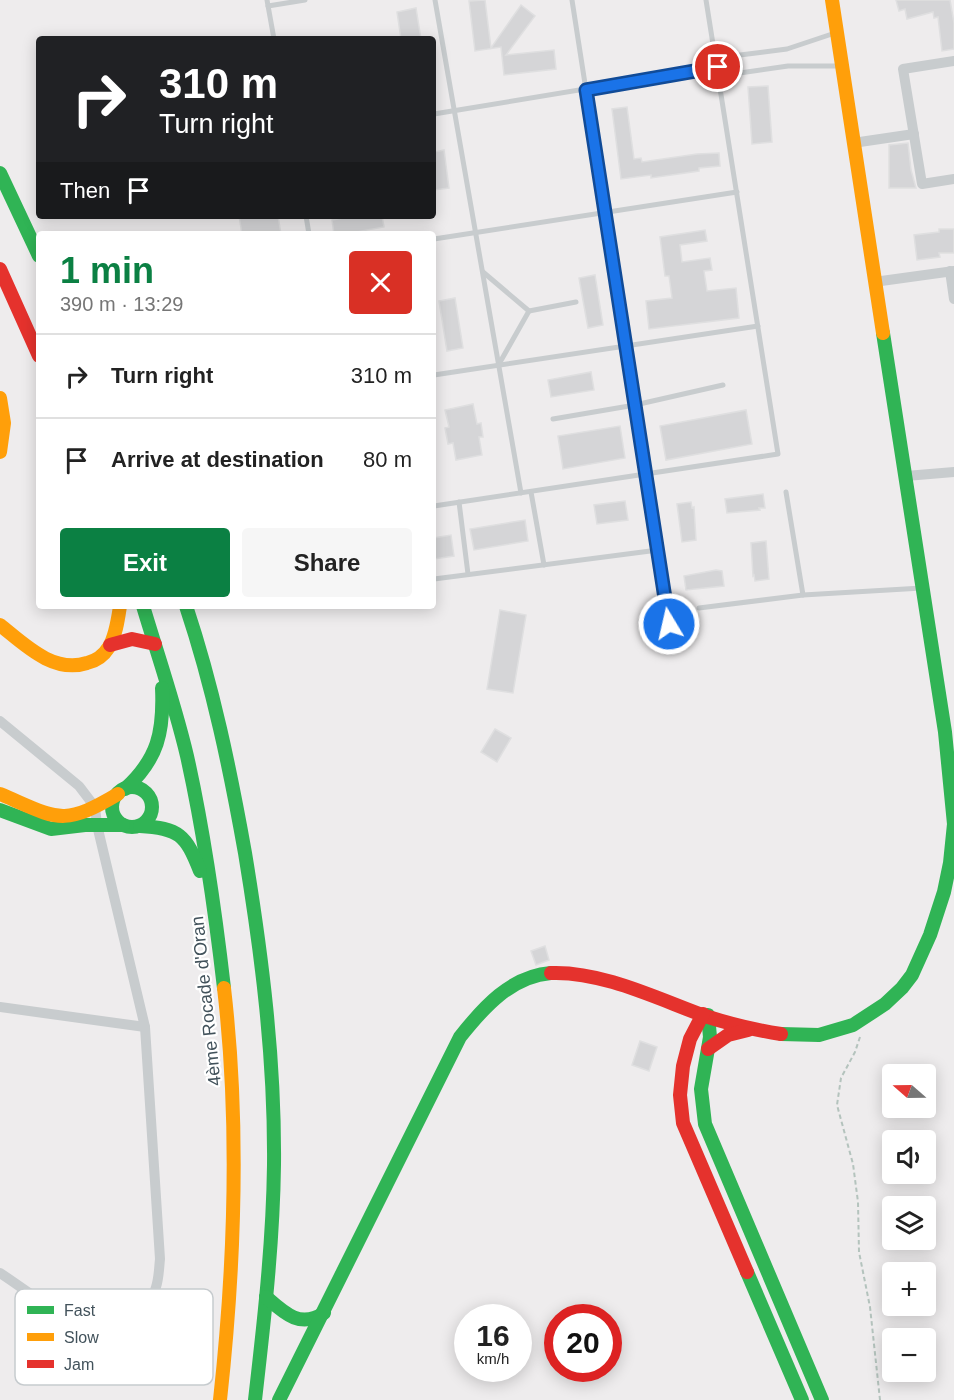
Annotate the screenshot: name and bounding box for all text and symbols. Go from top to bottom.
pin [692,41,743,92]
icon: arrive [701,50,734,83]
icon: right [60,60,138,138]
text: 310 m [159,60,278,107]
text: Turn right [159,109,274,139]
icon: arrive [122,174,155,207]
text: Then [60,178,110,203]
text: 1 min [60,250,154,291]
button: close [349,251,412,314]
text: 390 m · 13:29 [60,293,183,315]
icon: right [60,360,93,393]
text: Turn right [111,363,213,388]
text: 310 m [351,363,412,388]
icon: arrive [60,444,93,477]
text: Arrive at destination [111,447,324,472]
text: 80 m [363,447,412,472]
button: Exit [60,528,230,597]
button: Share [242,528,412,597]
position arrow [637,592,701,656]
street label: 4ème Rocade d'Oran [187,915,225,1087]
north arrow [882,1064,936,1118]
map controls [882,1064,936,1382]
button: sound [882,1130,936,1184]
button: layers [882,1196,936,1250]
button: + [882,1262,936,1316]
legend [15,1289,213,1385]
text: Fast [64,1302,96,1319]
speed limit sign: 20 [544,1304,622,1382]
text: 16 [476,1319,510,1352]
button: − [882,1328,936,1382]
text: Slow [64,1329,99,1346]
text: km/h [477,1350,509,1367]
text: Jam [64,1356,94,1373]

